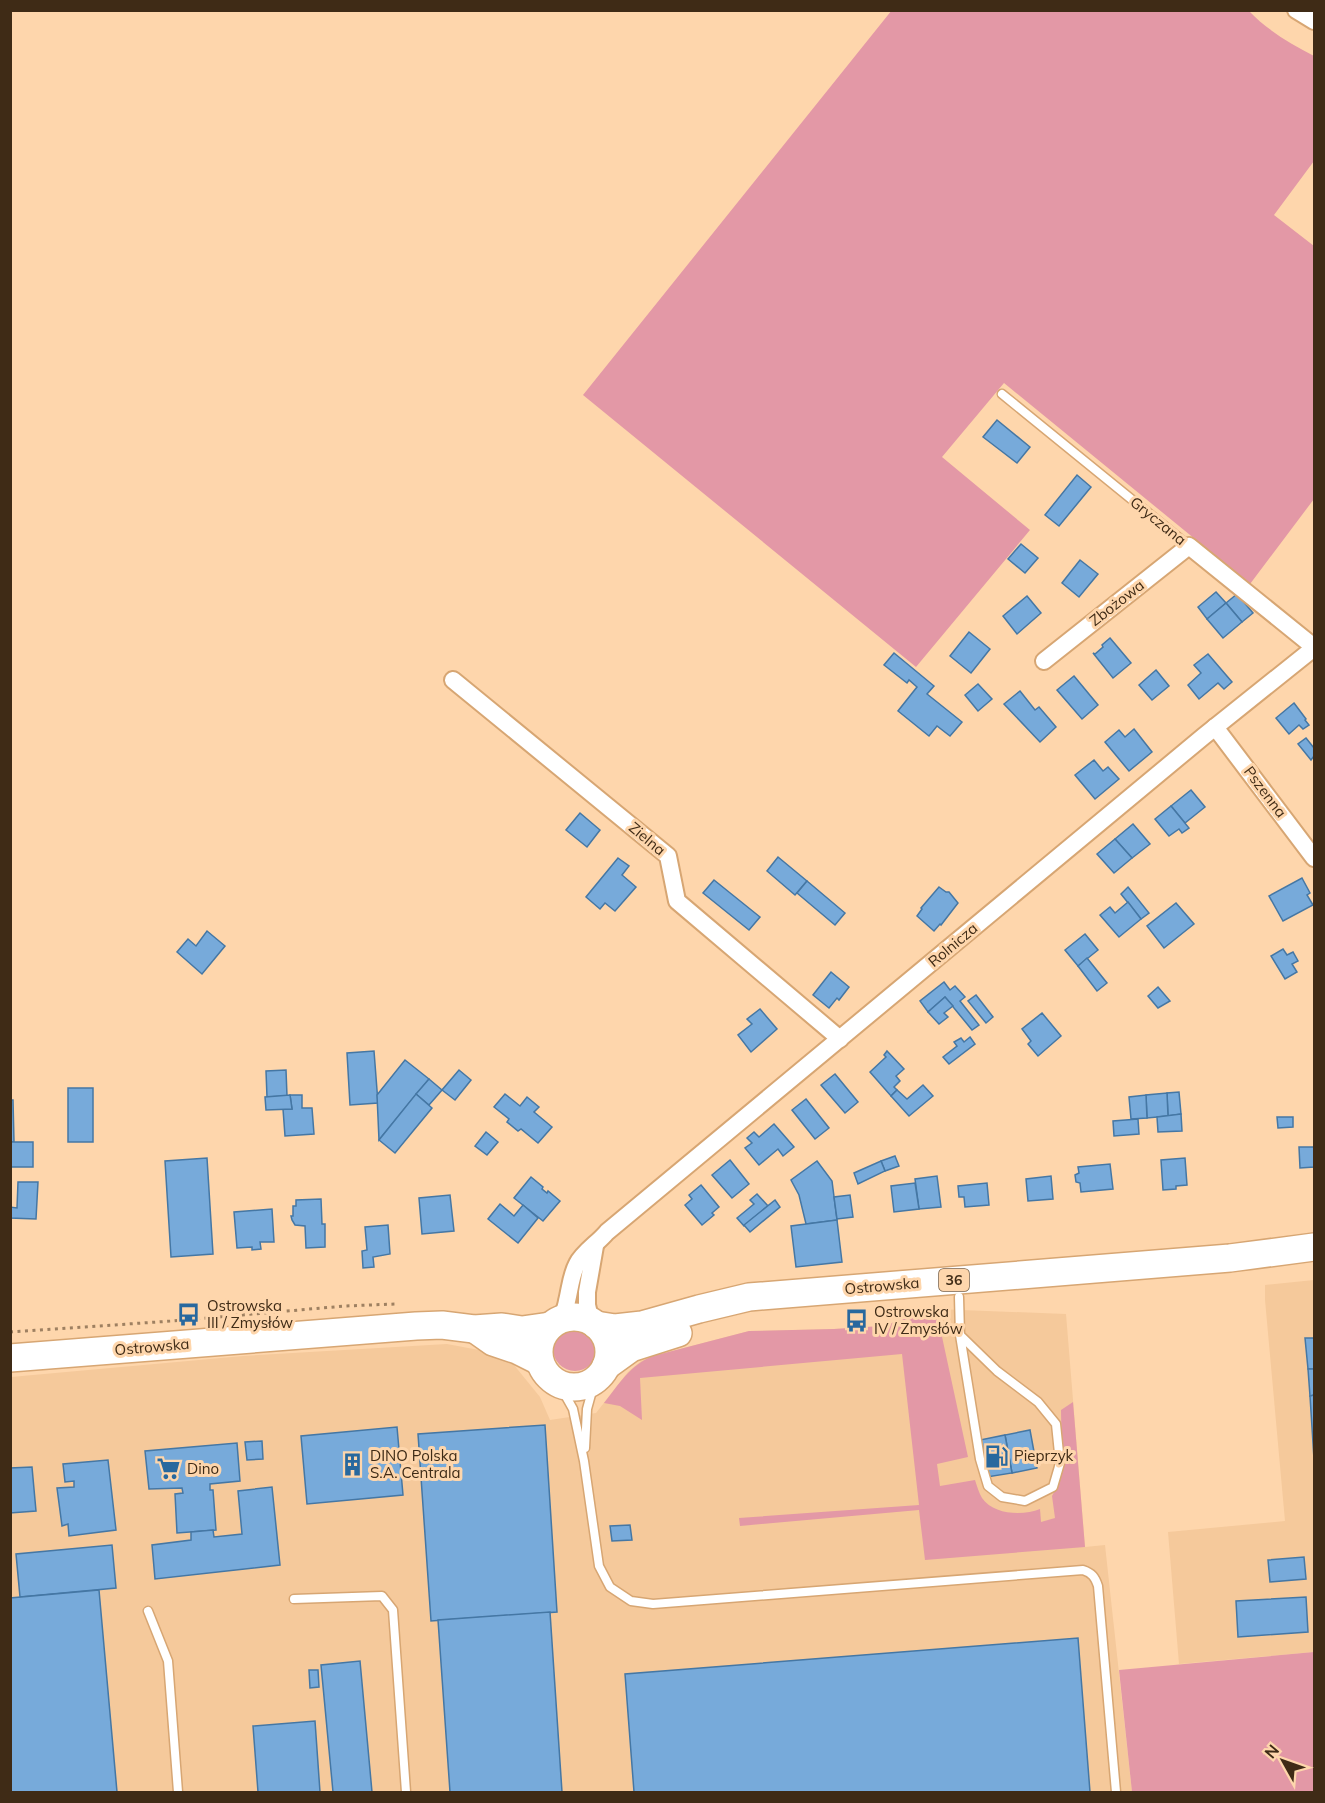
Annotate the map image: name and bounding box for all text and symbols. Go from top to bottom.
street label: Gryczana [1126,492,1190,549]
street label: Zbożowa [1085,575,1148,630]
street label: Pszenna [1240,762,1291,821]
street label: Zielna [625,818,670,859]
street label: Rolnicza [924,918,981,971]
road number: 36 [939,1269,969,1291]
street label: Ostrowska [844,1273,920,1298]
place label: Ostrowska III / Zmysłów [207,1296,293,1332]
bus stop icon: Ostrowska III / Zmysłów [176,1302,202,1328]
place label: Ostrowska IV / Zmysłów [874,1302,963,1338]
bus stop icon: Ostrowska IV / Zmysłów [843,1308,869,1334]
street label: Ostrowska [114,1334,190,1359]
fuel station icon: Pieprzyk [983,1443,1009,1469]
place label: DINO Polska S.A. Centrala [370,1446,460,1482]
place label: Pieprzyk [1014,1446,1074,1465]
building icon: DINO Polska S.A. Centrala [339,1452,365,1478]
supermarket icon: Dino [156,1456,182,1482]
place label: Dino [187,1459,219,1478]
north arrow [1253,1731,1313,1791]
text: N [1260,1740,1283,1762]

